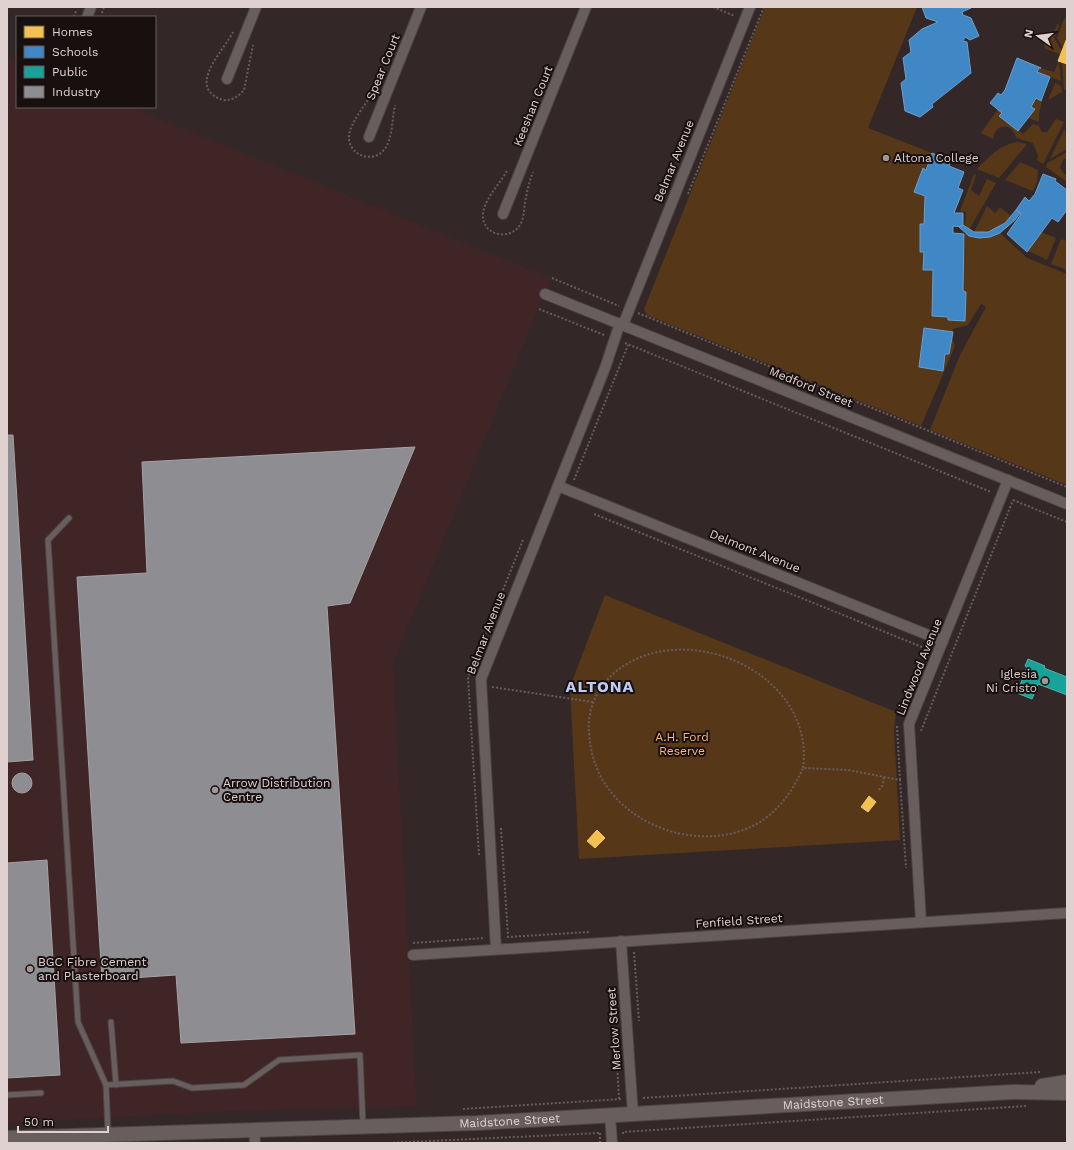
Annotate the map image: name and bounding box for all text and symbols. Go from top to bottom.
legend [16,16,156,108]
north arrow [1018,16,1058,56]
text: Homes [52,25,93,39]
text: N [1021,28,1036,39]
street label: Spear Court [363,32,403,102]
text: Schools [52,45,98,59]
street label: Keeshan Court [510,64,556,148]
text: Public [52,65,88,79]
text: Industry [52,85,101,99]
street label: Belmar Avenue [651,118,697,204]
place label: Altona College [894,151,979,165]
marker: Altona College [881,153,891,163]
street label: Medford Street [767,364,855,410]
street label: Delmont Avenue [708,526,802,576]
street label: Belmar Avenue [464,590,508,676]
street label: Lindwood Avenue [893,616,945,717]
place label: Iglesia Ni Cristo [986,667,1037,695]
marker: Iglesia Ni Cristo [1040,676,1050,686]
district label: ALTONA [566,677,634,696]
park label: A.H. Ford Reserve [655,730,709,758]
place label: Arrow Distribution Centre [223,776,330,804]
marker: Arrow Distribution Centre [210,785,220,795]
street label: Fenfield Street [695,911,783,931]
place label: BGC Fibre Cement and Plasterboard [38,955,147,983]
marker: BGC Fibre Cement and Plasterboard [25,964,35,974]
street label: Merlow Street [604,987,624,1071]
street label: Maidstone Street [782,1092,884,1112]
scale bar [18,1108,108,1134]
street label: Maidstone Street [459,1111,560,1131]
text: 50 m [24,1115,54,1129]

